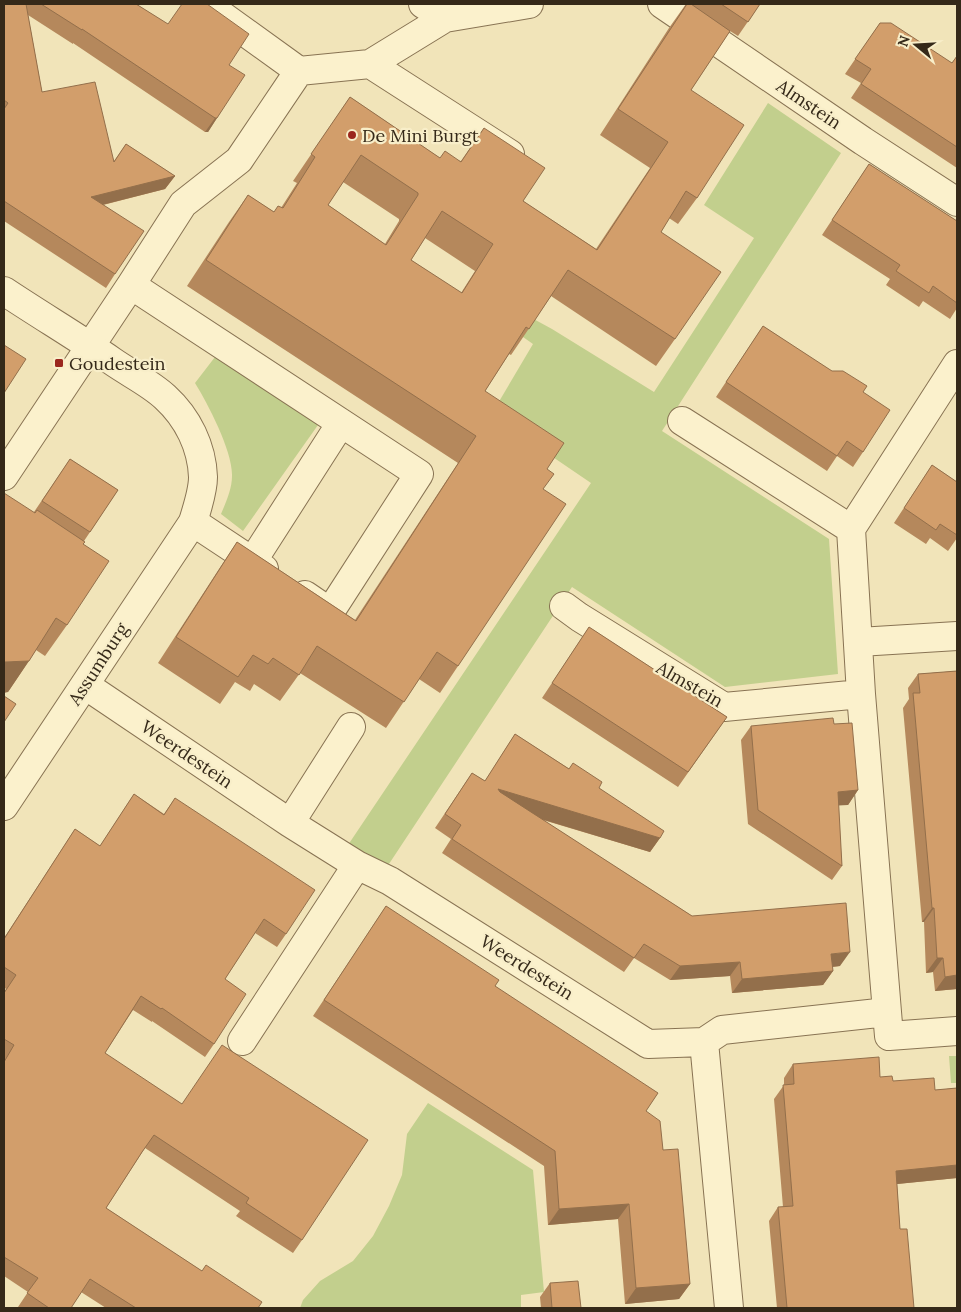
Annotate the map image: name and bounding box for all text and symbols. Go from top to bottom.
north arrow [891,20,941,70]
text: N [893,33,914,49]
street label: Almstein [771,73,846,134]
place label: De Mini Burgt [362,124,479,147]
marker: De Mini Burgt [346,129,358,141]
place label: Goudestein [69,352,166,375]
marker: Goudestein [53,357,65,369]
street label: Assumburg [62,618,134,710]
street label: Almstein [652,655,728,712]
street label: Weerdestein [137,715,237,793]
street label: Weerdestein [476,929,578,1005]

